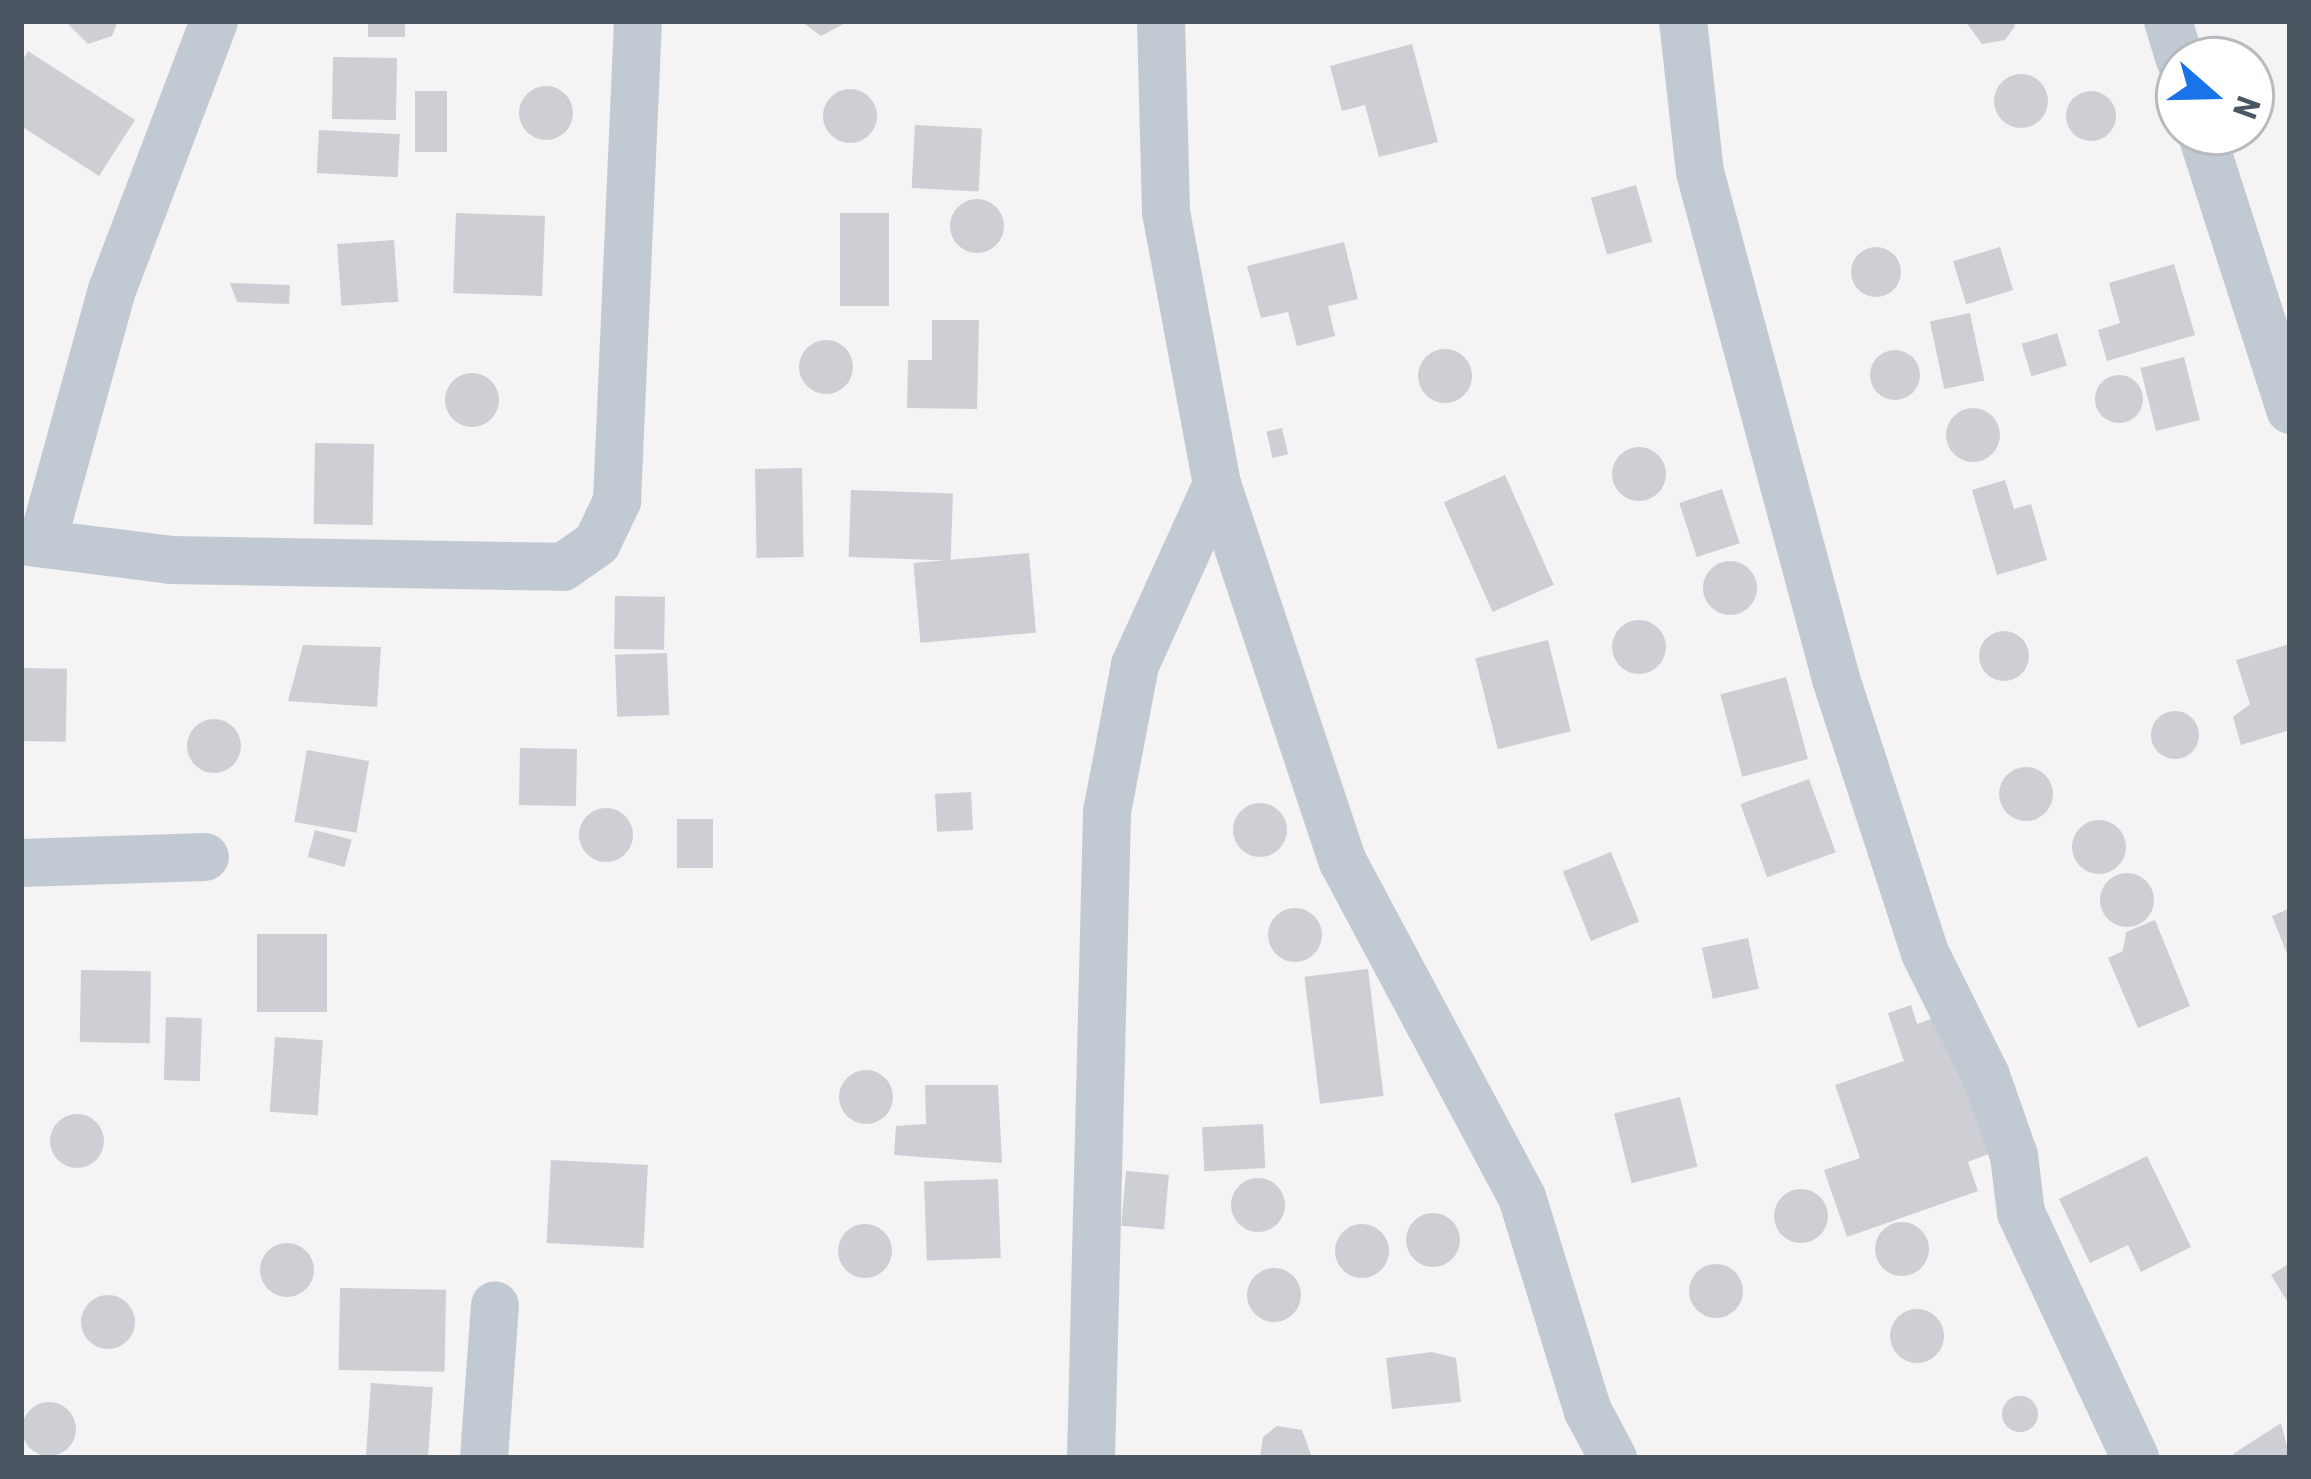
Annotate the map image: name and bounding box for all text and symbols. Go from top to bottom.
north arrow [2155,36,2275,156]
text: N [2225,91,2268,124]

